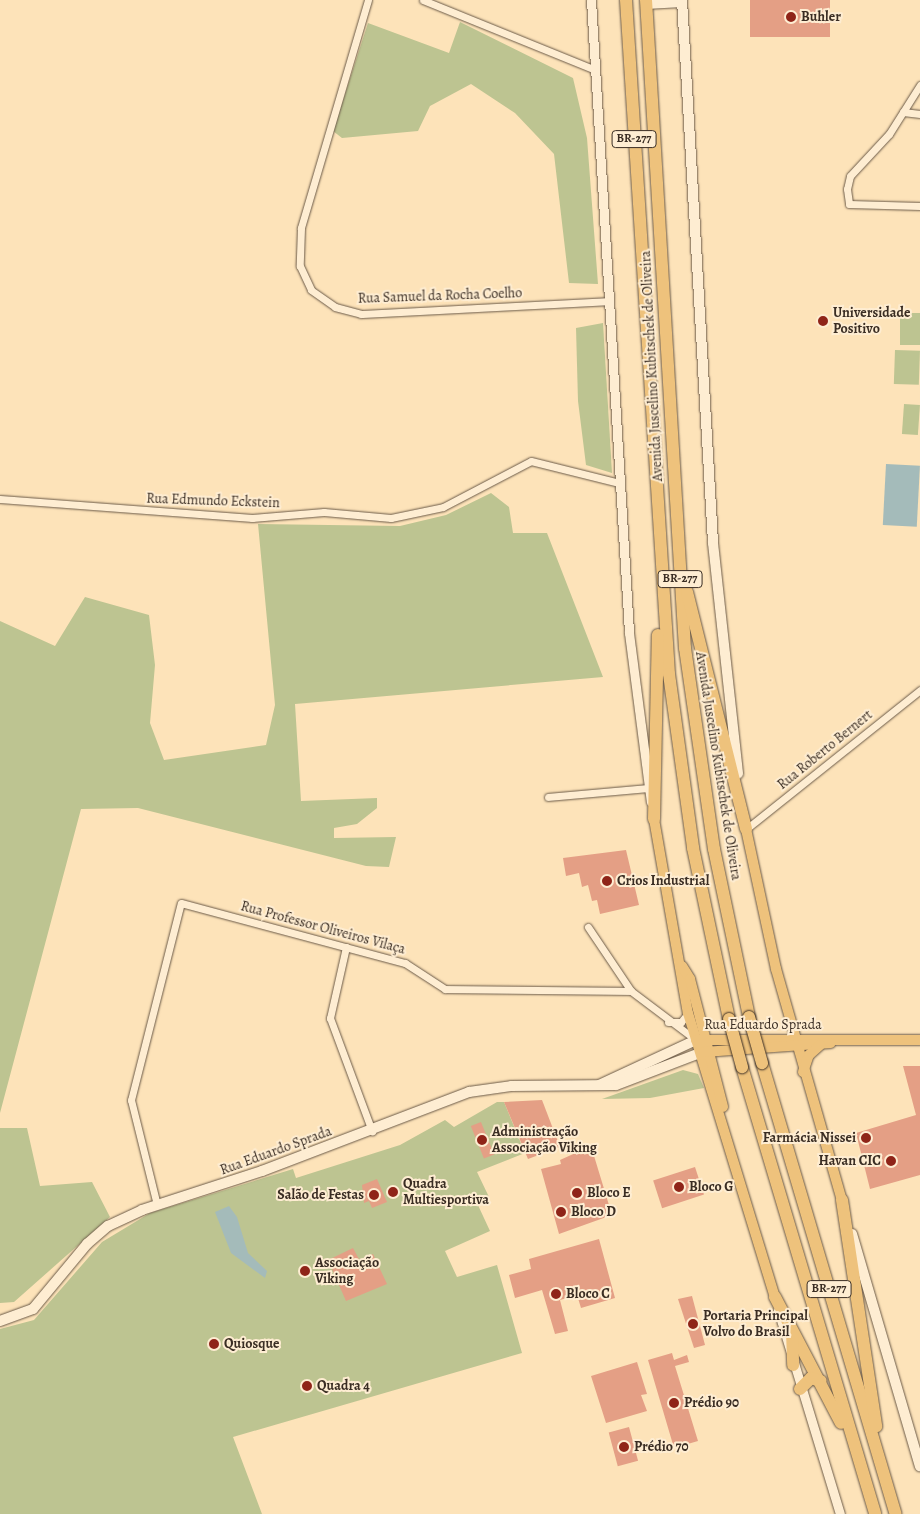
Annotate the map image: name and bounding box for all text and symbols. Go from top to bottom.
place label: Buhler [801,9,841,25]
marker: Buhler [785,11,797,23]
road number: BR-277 [612,130,656,148]
street label: Avenida Juscelino Kubitschek de Oliveira [638,250,666,482]
street label: Rua Samuel da Rocha Coelho [357,285,523,307]
place label: Universidade Positivo [833,305,911,338]
marker: Universidade Positivo [817,315,829,327]
street label: Rua Edmundo Eckstein [146,490,280,512]
road number: BR-277 [658,570,702,588]
street label: Avenida Juscelino Kubitschek de Oliveira [692,651,744,881]
street label: Rua Roberto Bernert [774,707,876,793]
place label: Crios Industrial [617,873,709,889]
marker: Crios Industrial [601,875,613,887]
street label: Rua Professor Oliveiros Vilaça [239,898,407,958]
street label: Rua Eduardo Sprada [704,1017,822,1033]
street label: Rua Eduardo Sprada [218,1123,334,1179]
place label: Administração Associação Viking [492,1124,597,1156]
place label: Farmácia Nissei [763,1130,856,1146]
marker: Farmácia Nissei [860,1132,872,1144]
marker: Administração Associação Viking [476,1134,488,1146]
place label: Havan CIC [818,1153,881,1169]
marker: Havan CIC [885,1155,897,1167]
place label: Quadra Multiesportiva [403,1176,489,1208]
place label: Bloco G [689,1179,733,1195]
marker: Bloco G [673,1181,685,1193]
place label: Bloco E [587,1185,631,1201]
marker: Quadra Multiesportiva [387,1186,399,1198]
place label: Salão de Festas [277,1187,364,1203]
marker: Bloco E [571,1187,583,1199]
marker: Salão de Festas [368,1189,380,1201]
place label: Bloco D [571,1204,616,1220]
marker: Bloco D [555,1206,567,1218]
place label: Associação Viking [315,1255,379,1288]
marker: Associação Viking [299,1265,311,1277]
road number: BR-277 [806,1280,852,1298]
place label: Bloco C [566,1286,610,1302]
marker: Bloco C [550,1288,562,1300]
place label: Portaria Principal Volvo do Brasil [703,1308,808,1340]
marker: Portaria Principal Volvo do Brasil [687,1318,699,1330]
place label: Quiosque [224,1336,280,1352]
marker: Quiosque [208,1338,220,1350]
place label: Quadra 4 [317,1378,370,1394]
marker: Quadra 4 [301,1380,313,1392]
place label: Prédio 90 [684,1395,739,1411]
marker: Prédio 90 [668,1397,680,1409]
place label: Prédio 70 [634,1439,688,1455]
marker: Prédio 70 [618,1441,630,1453]

